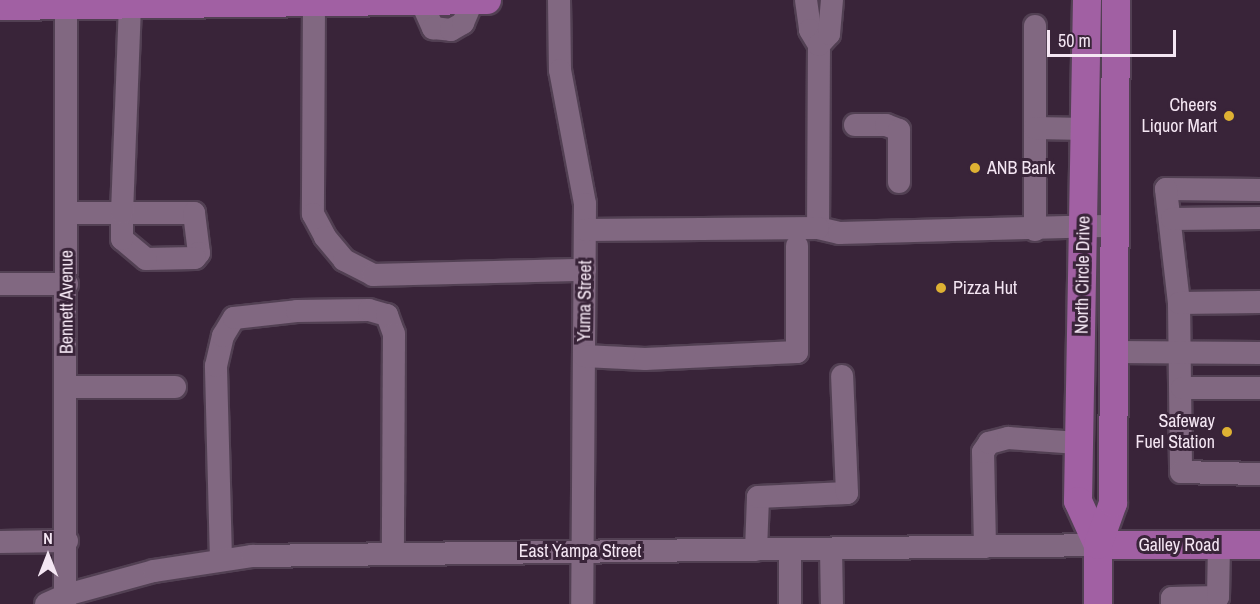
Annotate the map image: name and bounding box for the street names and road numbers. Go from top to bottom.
street label: North Circle Drive [1071,216,1095,334]
street label: Bennett Avenue [56,250,78,354]
street label: Yuma Street [573,260,597,342]
street label: Galley Road [1138,534,1220,556]
street label: East Yampa Street [519,540,641,562]

